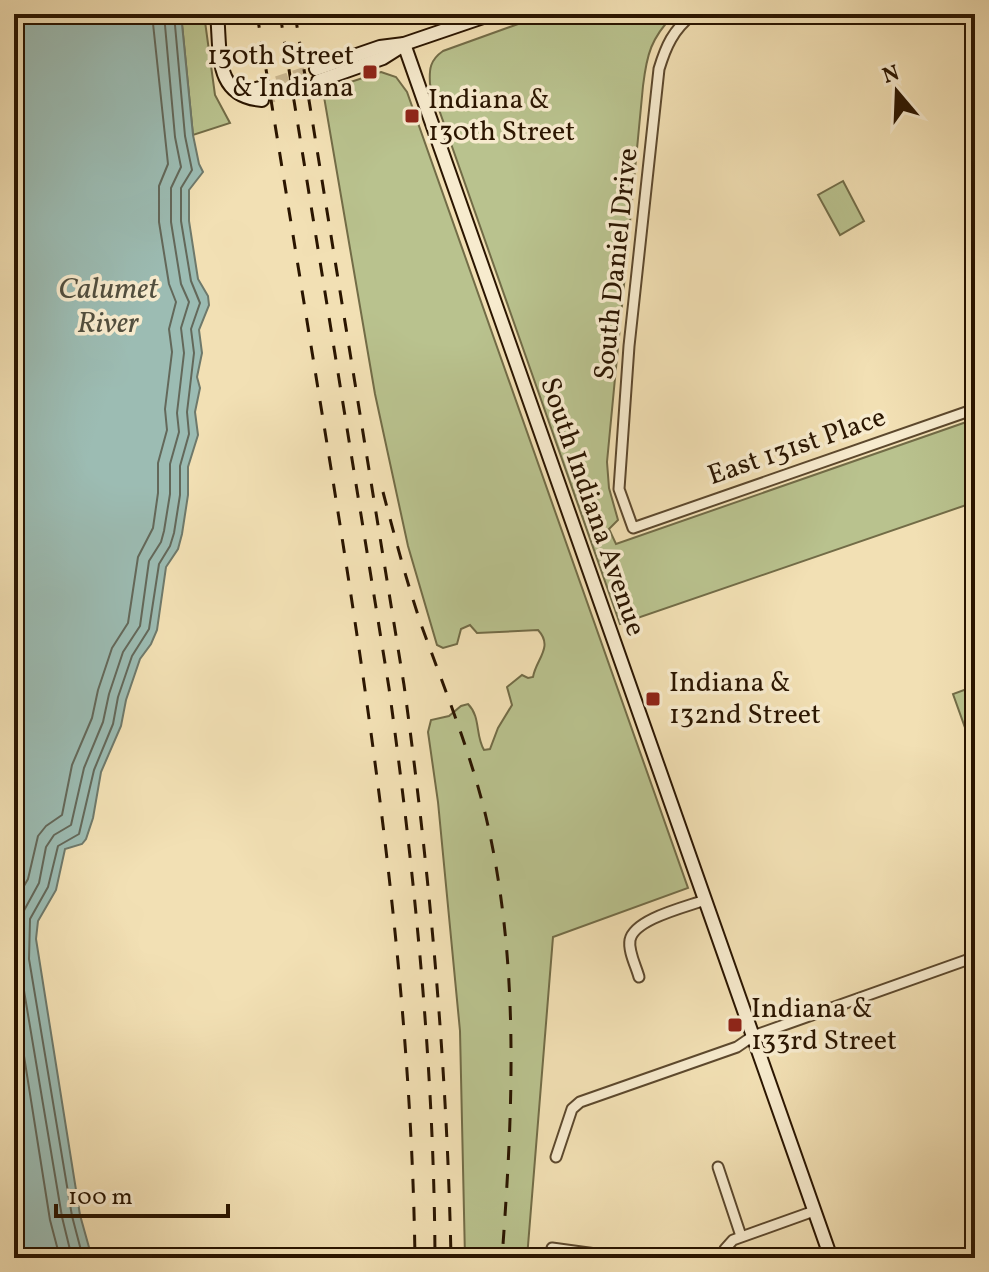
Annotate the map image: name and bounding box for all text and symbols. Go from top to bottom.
place label: 130th Street & Indiana [207,37,354,108]
north arrow [857,52,937,132]
text: N [879,58,904,93]
marker: 130th Street & Indiana [361,63,379,81]
place label: Indiana & 130th Street [428,81,575,152]
marker: Indiana & 130th Street [403,107,421,125]
street label: South Daniel Drive [585,146,649,382]
water label: Calumet River [58,269,159,345]
street label: South Indiana Avenue [529,373,655,641]
street label: East 131st Place [703,398,891,496]
place label: Indiana & 132nd Street [669,664,821,735]
marker: Indiana & 132nd Street [644,690,662,708]
place label: Indiana & 133rd Street [751,990,897,1061]
marker: Indiana & 133rd Street [726,1016,744,1034]
scale bar [56,1168,228,1218]
text: 100 m [68,1181,133,1215]

